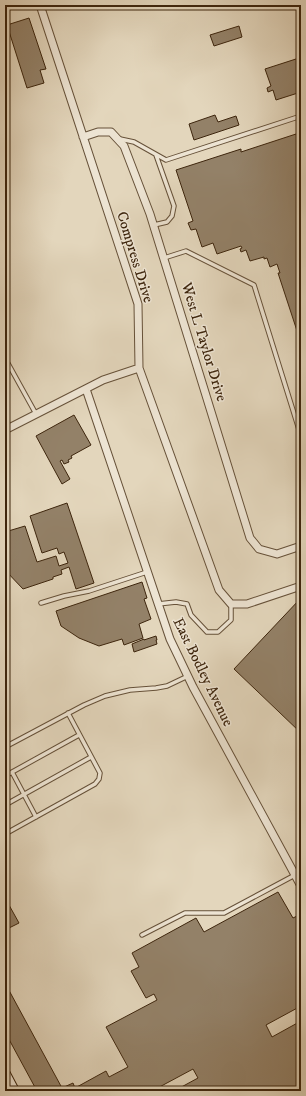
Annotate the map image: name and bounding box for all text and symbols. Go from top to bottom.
street label: Compress Drive [112,209,158,305]
street label: West L Taylor Drive [177,279,231,404]
street label: East Bodley Avenue [168,615,238,729]

